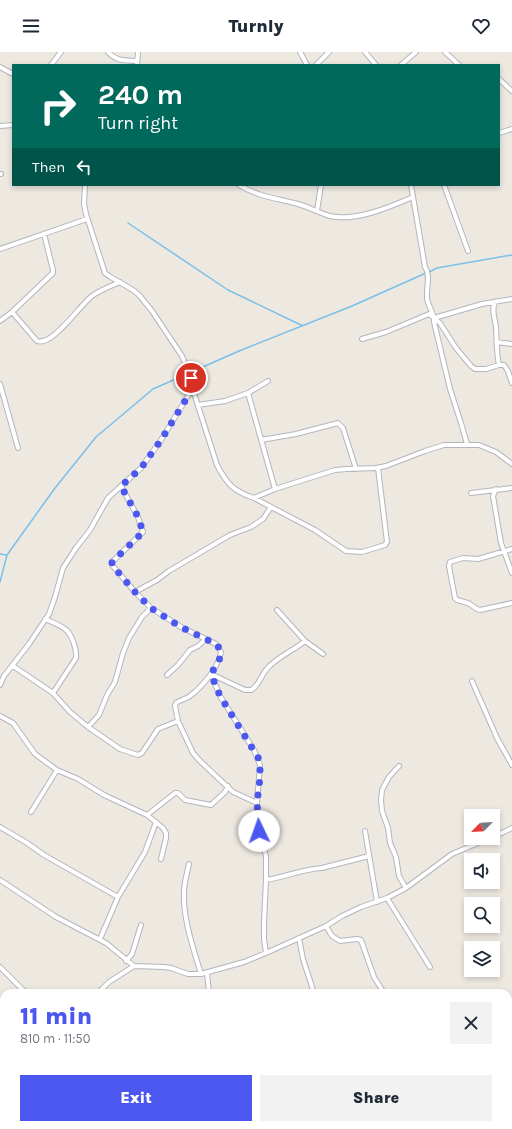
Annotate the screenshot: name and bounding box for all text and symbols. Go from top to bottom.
icon: menu [20,15,42,37]
text: Turnly [228,15,284,37]
icon: heart [470,15,492,37]
text: 240 m [98,78,183,111]
icon: right [32,80,84,132]
text: Turn right [98,112,178,134]
icon: left [73,156,95,178]
text: Then [32,158,65,176]
pin [174,361,208,395]
icon: arrive [180,367,202,389]
north arrow [464,809,500,845]
map controls [464,809,500,977]
position arrow [238,810,280,852]
button: sound [464,853,500,889]
button: search [464,897,500,933]
button: layers [464,941,500,977]
text: 11 min [20,1002,92,1030]
button: close [450,1002,492,1044]
text: 810 m · 11:50 [20,1031,90,1046]
button: Exit [20,1075,252,1121]
button: Share [260,1075,492,1121]

